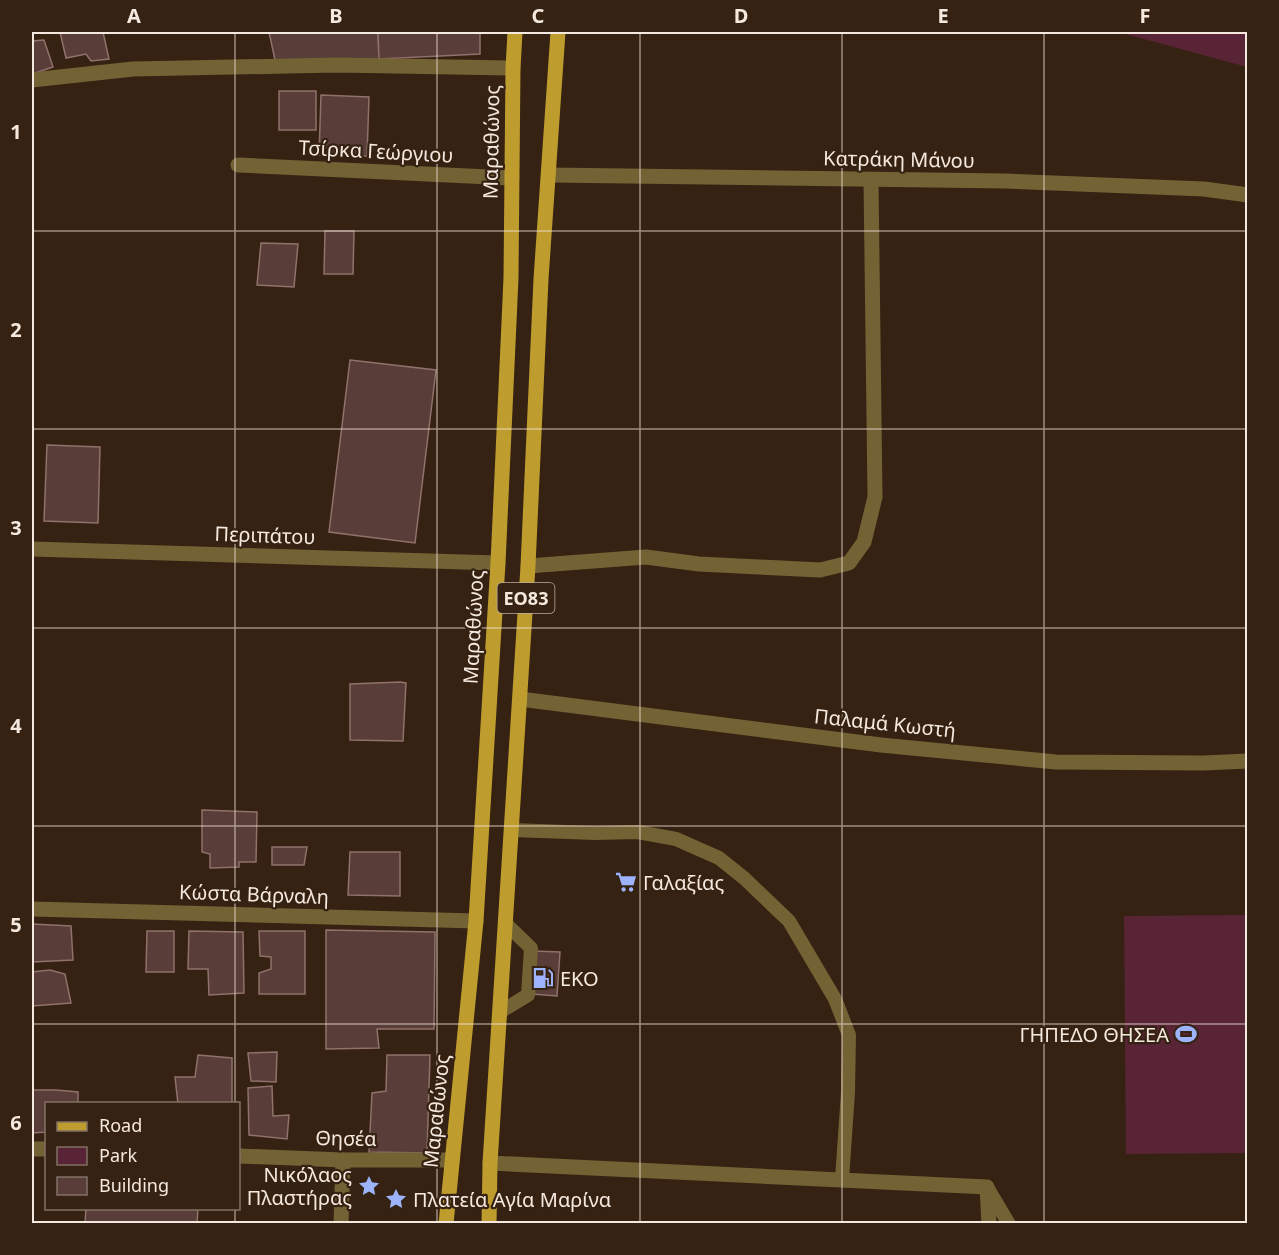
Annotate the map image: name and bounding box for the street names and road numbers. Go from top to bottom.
street label: Μαραθώνος [477,84,505,199]
street label: Τσίρκα Γεώργιου [298,133,454,169]
street label: Κατράκη Μάνου [823,144,975,174]
street label: Περιπάτου [214,520,316,550]
street label: Μαραθώνος [457,569,489,685]
road number: ΕΟ83 [498,583,554,613]
street label: Παλαμά Κωστή [813,702,957,744]
street label: Κώστα Βάρναλη [179,878,329,910]
street label: Μαραθώνος [417,1053,455,1169]
street label: Θησέα [315,1124,377,1152]

